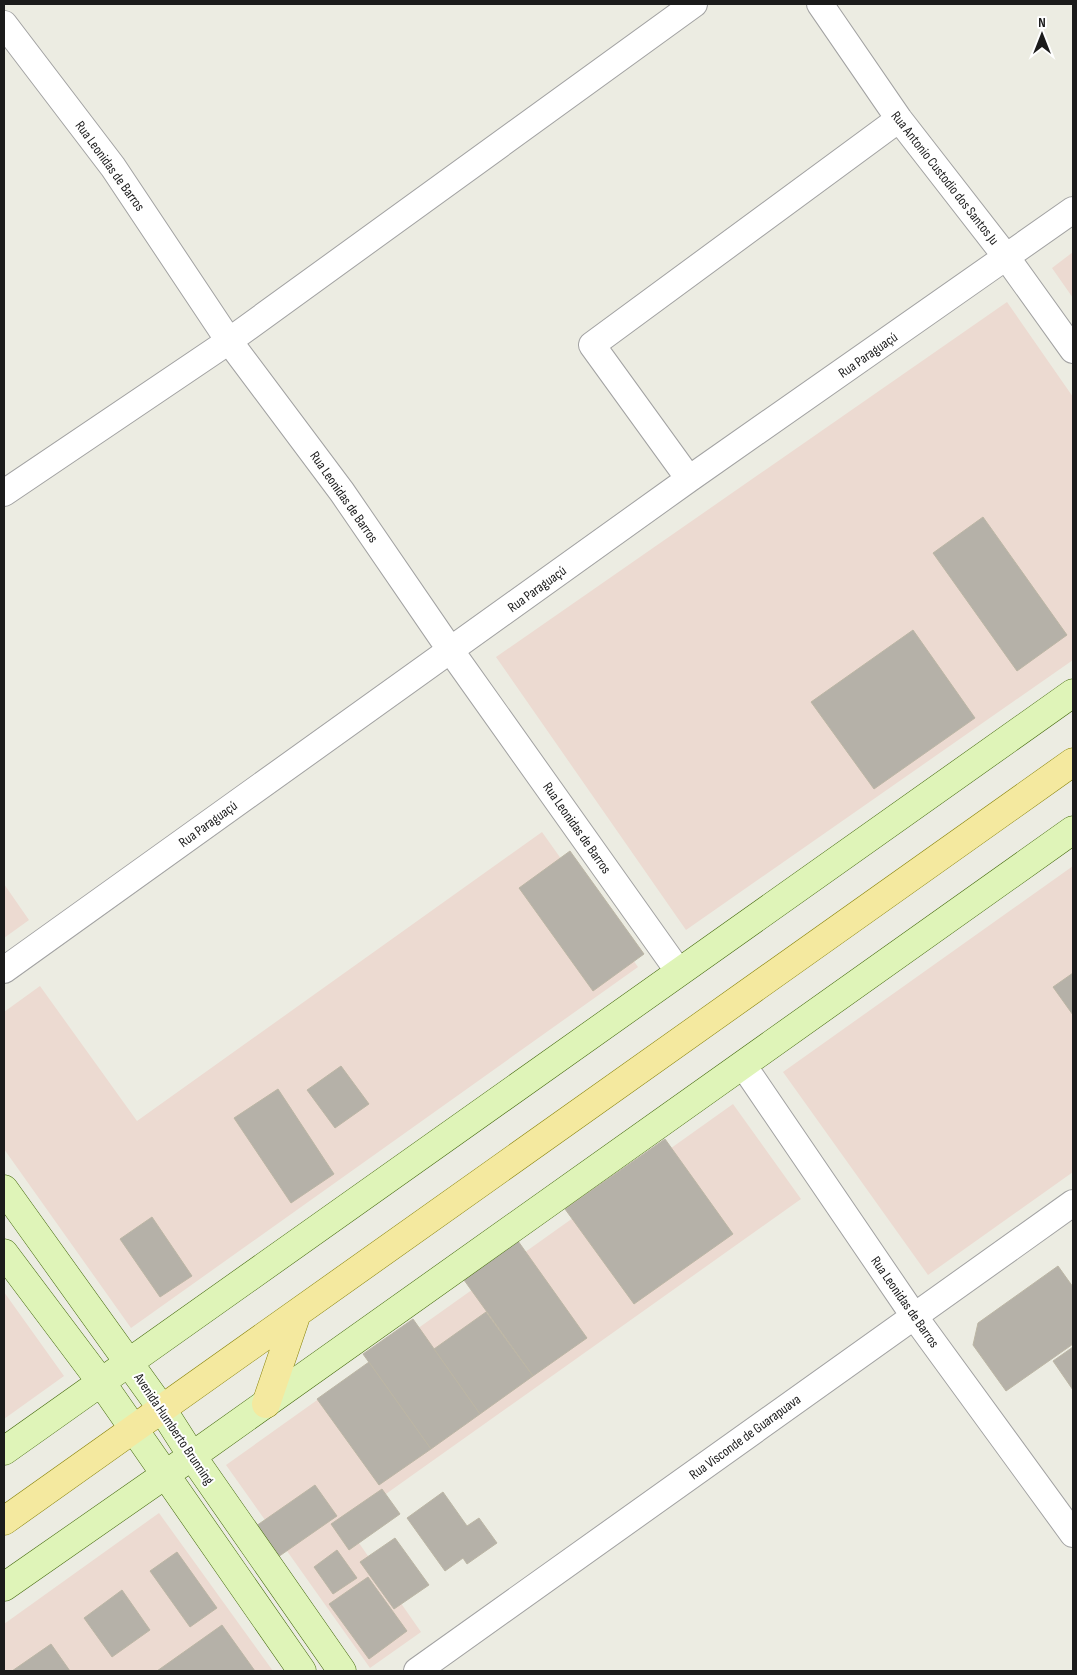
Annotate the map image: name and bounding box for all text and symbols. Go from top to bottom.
north arrow [1017,10,1067,60]
text: N [1038,14,1046,31]
street label: Rua Antonio Custodio dos Santos Ju [887,108,1003,248]
street label: Rua Leonidas de Barros [72,118,148,214]
street label: Rua Paraguaçú [835,328,901,382]
street label: Rua Leonidas de Barros [306,448,382,546]
street label: Rua Paraguaçú [504,562,570,616]
street label: Rua Leonidas de Barros [539,779,615,877]
street label: Rua Paraguaçú [175,797,241,851]
street label: Rua Leonidas de Barros [867,1253,943,1351]
street label: Avenida Humberto Brunning [130,1369,218,1488]
street label: Rua Visconde de Guarapuava [686,1391,804,1483]

